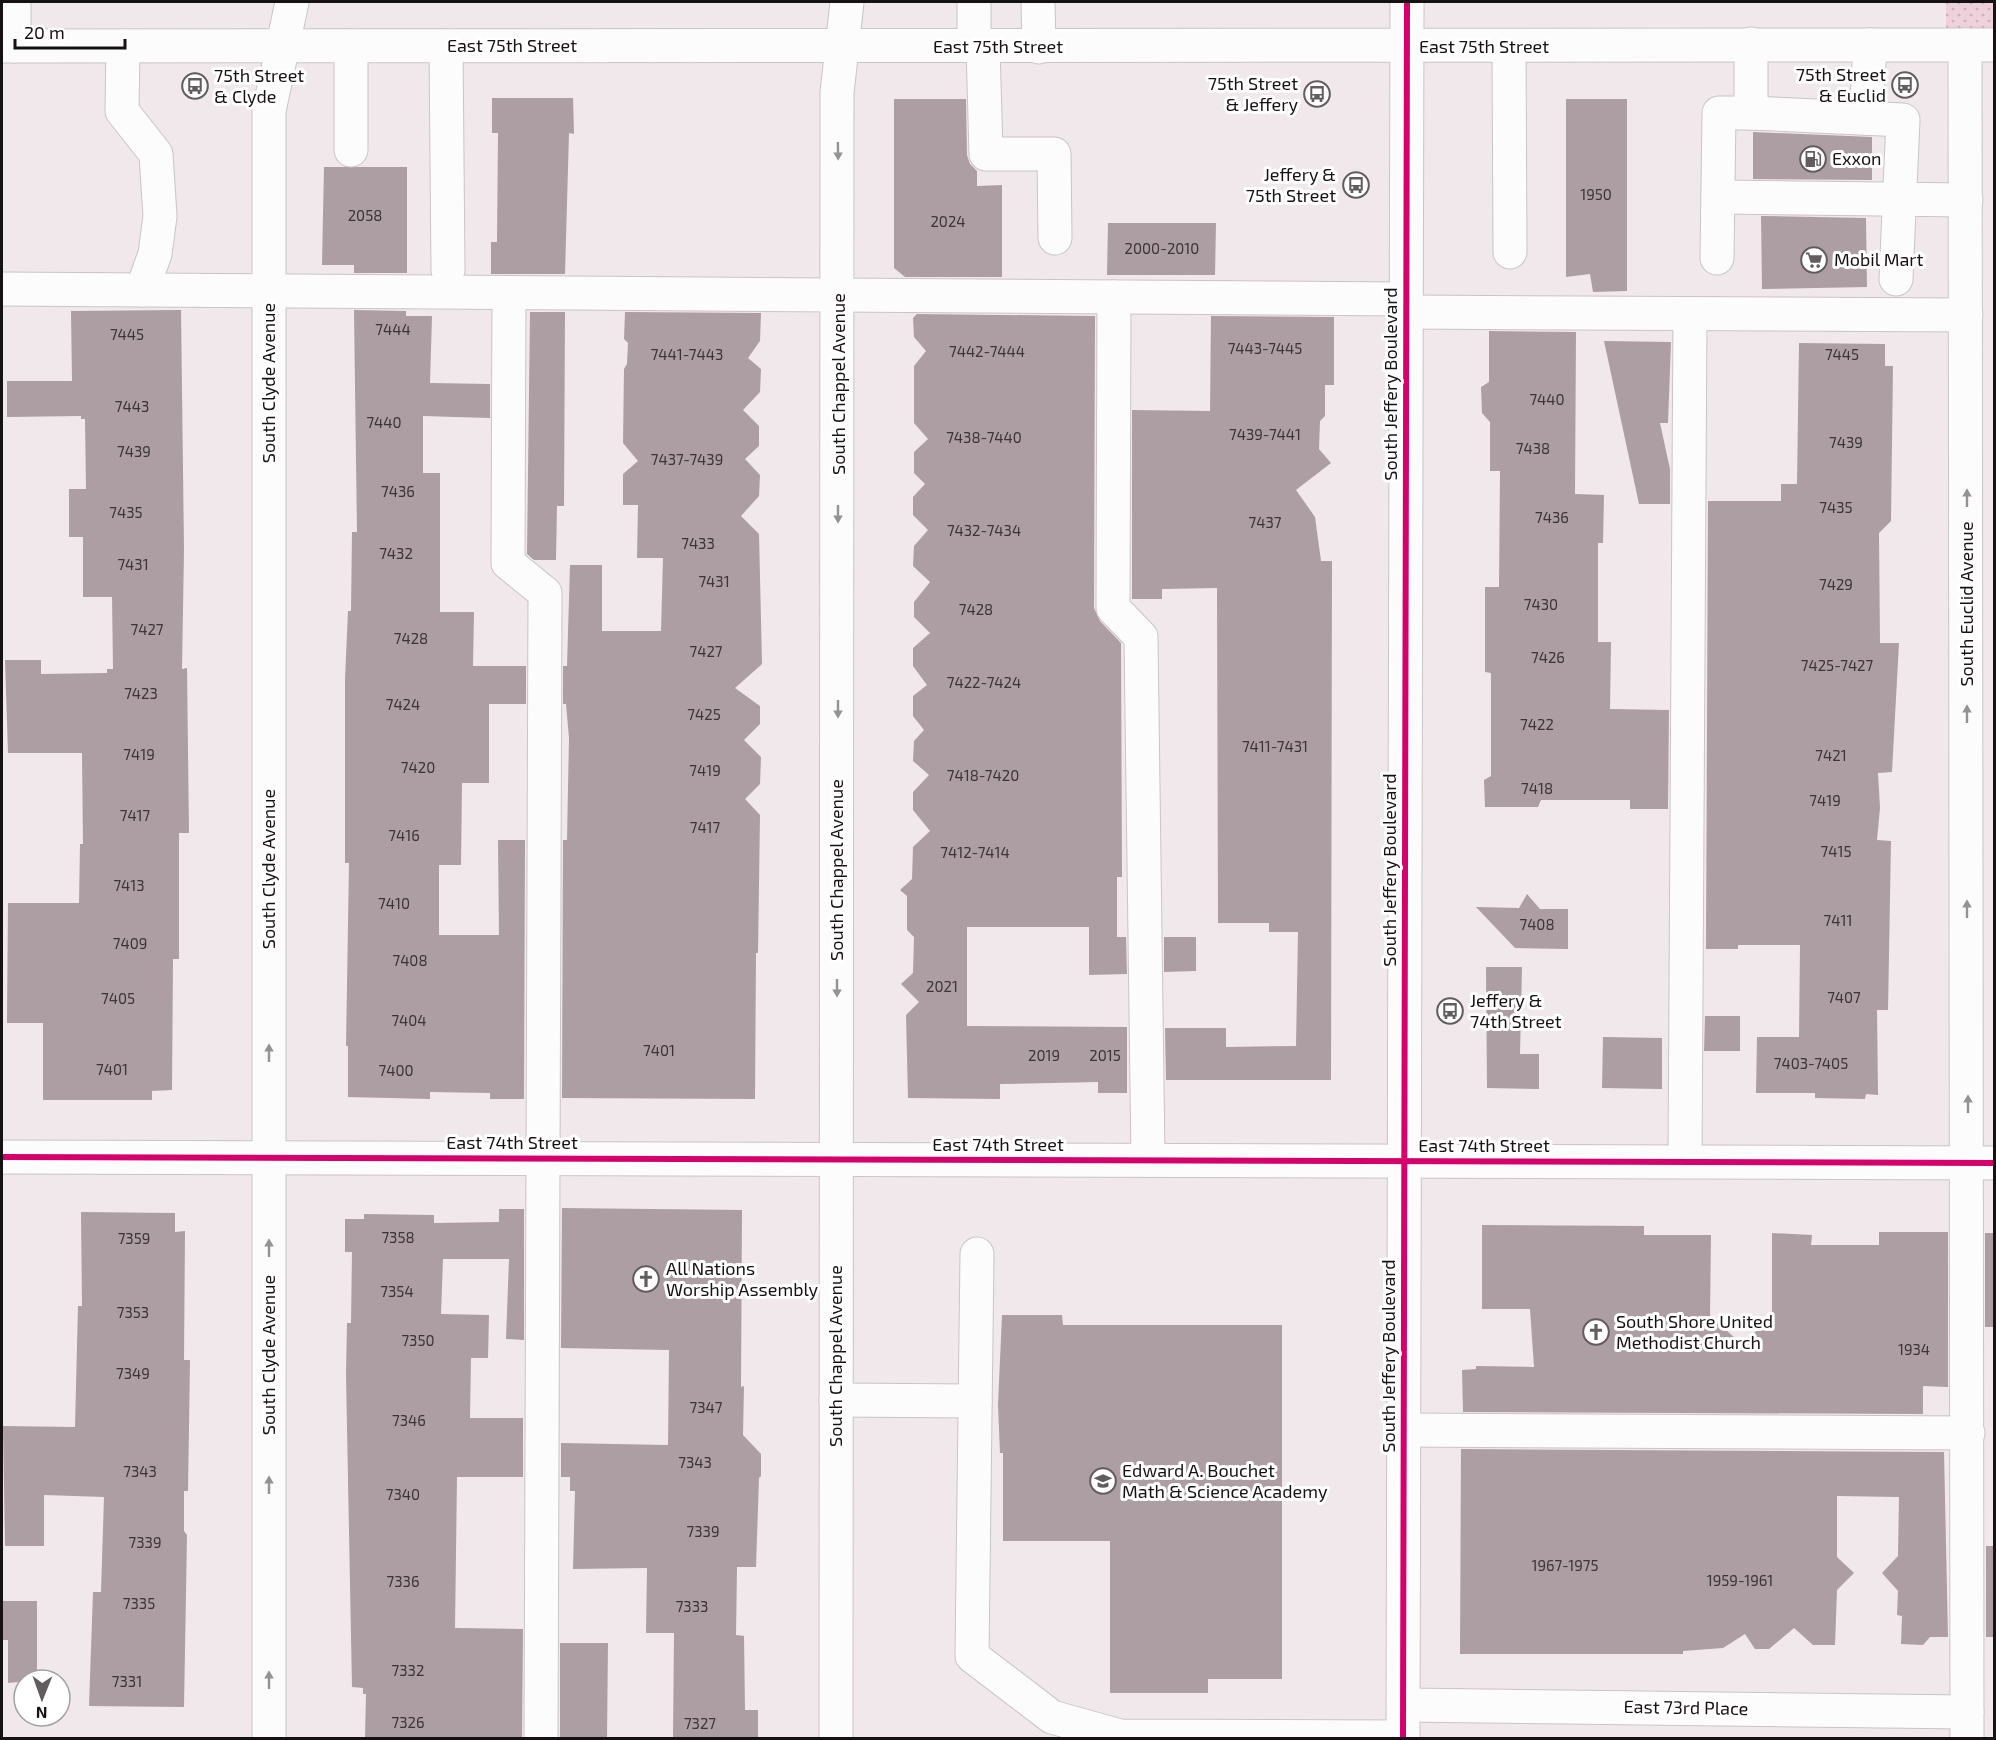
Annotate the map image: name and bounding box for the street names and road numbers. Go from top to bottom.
street label: East 75th Street [447,34,577,56]
street label: East 75th Street [933,35,1063,57]
street label: East 75th Street [1419,35,1549,57]
street label: South Jeffery Boulevard [1379,287,1401,481]
street label: South Chappel Avenue [827,293,849,475]
street label: South Clyde Avenue [257,303,279,463]
street label: South Euclid Avenue [1955,521,1977,687]
street label: South Jeffery Boulevard [1378,773,1400,967]
street label: South Chappel Avenue [825,779,847,961]
street label: South Clyde Avenue [257,789,279,949]
street label: East 74th Street [446,1131,578,1153]
street label: East 74th Street [932,1133,1064,1155]
street label: East 74th Street [1418,1134,1550,1156]
street label: South Jeffery Boulevard [1377,1259,1399,1453]
street label: South Chappel Avenue [824,1265,846,1447]
street label: South Clyde Avenue [257,1275,279,1435]
street label: East 73rd Place [1623,1695,1749,1719]

